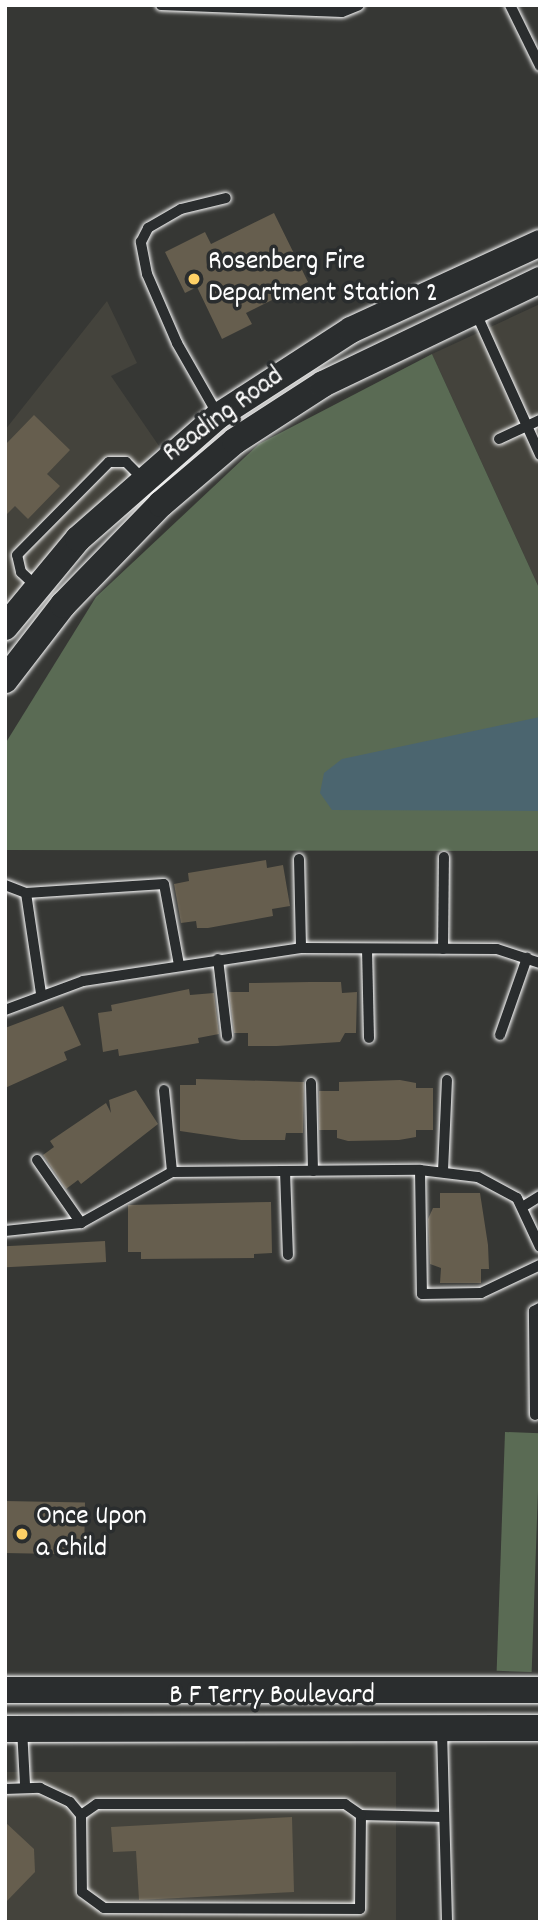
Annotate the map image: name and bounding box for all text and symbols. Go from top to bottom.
place label: Rosenberg Fire Department Station 2 [208,246,438,312]
marker: Rosenberg Fire Department Station 2 [186,271,202,287]
street label: Reading Road [157,361,291,471]
place label: Once Upon a Child [36,1501,147,1567]
marker: Once Upon a Child [14,1526,30,1542]
street label: B F Terry Boulevard [169,1680,375,1714]

